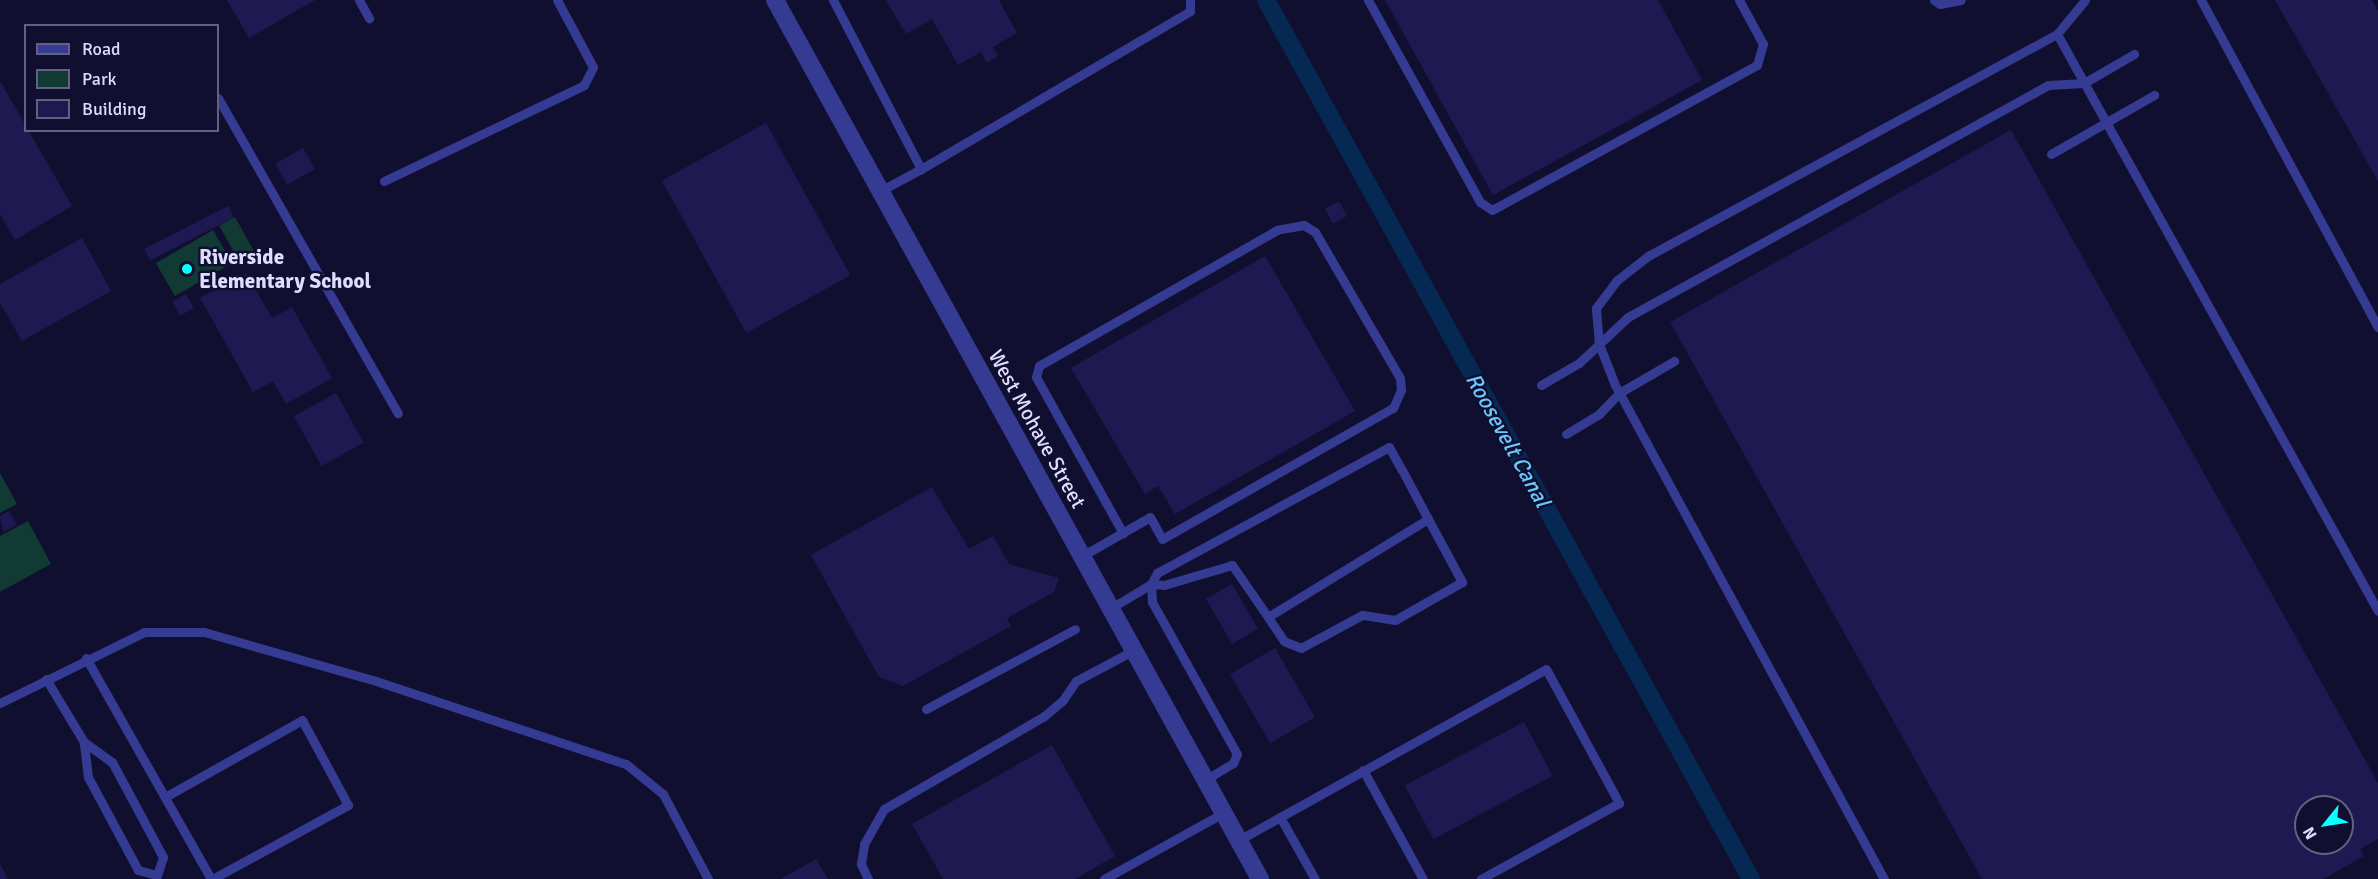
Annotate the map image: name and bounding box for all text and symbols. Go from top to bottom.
legend [24,24,219,132]
text: Road [82,38,121,60]
text: Park [82,68,117,90]
text: Building [82,98,146,120]
place label: Riverside Elementary School [199,244,371,294]
marker: Riverside Elementary School [180,262,194,276]
street label: West Mohave Street [983,345,1091,513]
water label: Roosevelt Canal [1460,368,1556,512]
north arrow [2294,795,2354,855]
text: N [2299,823,2322,843]

